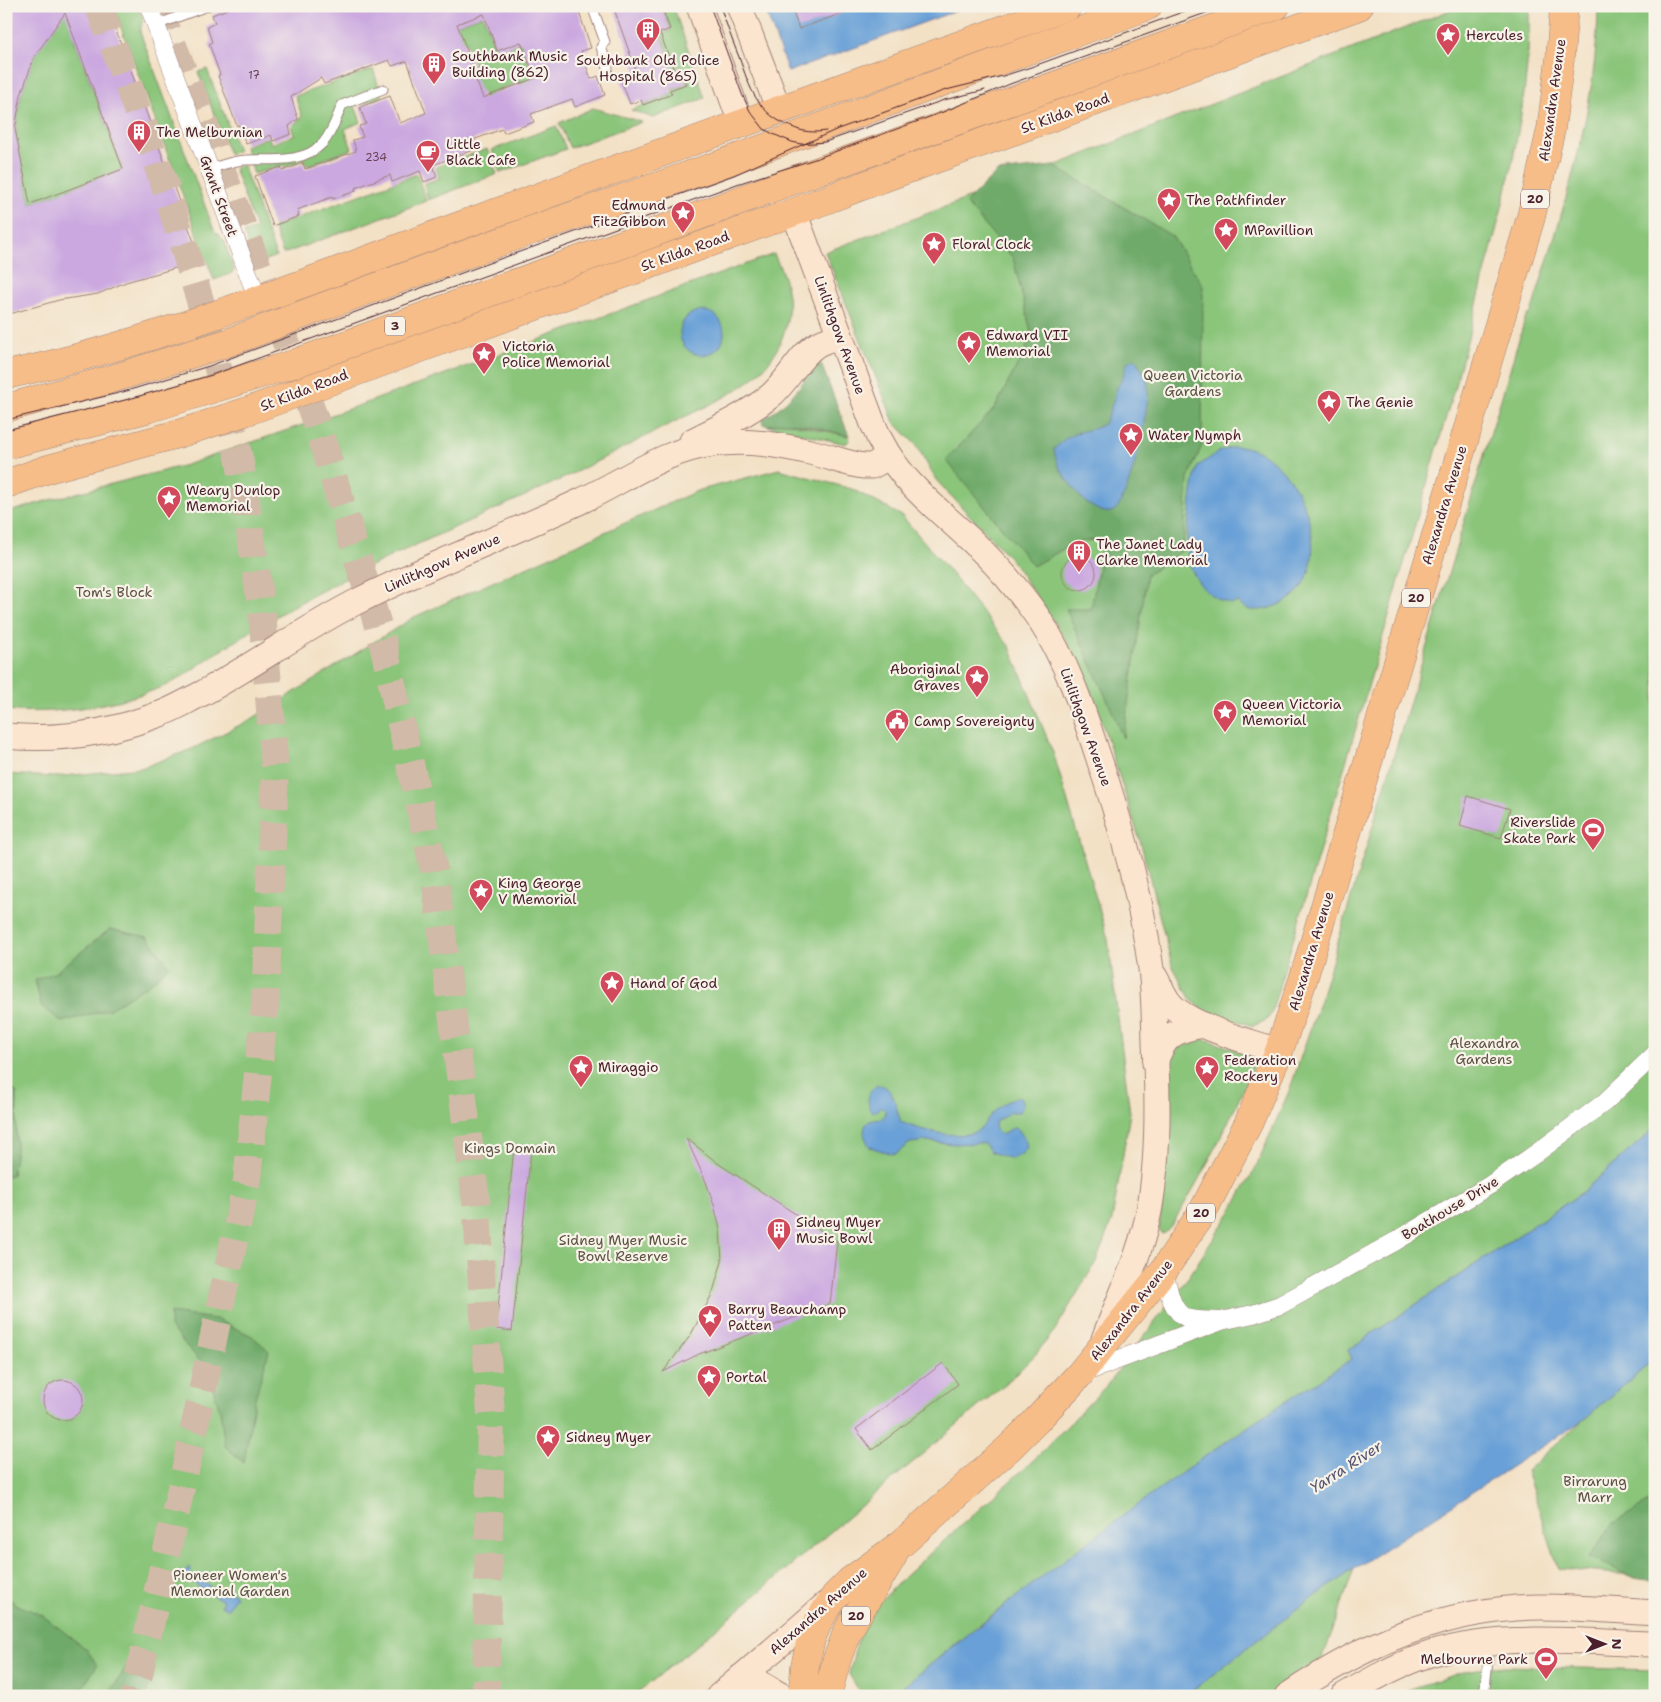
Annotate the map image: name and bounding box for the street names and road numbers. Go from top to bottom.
street label: Alexandra Avenue [1534,37,1570,163]
street label: St Kilda Road [1018,89,1112,137]
street label: Grant Street [196,153,242,239]
road number: 20 [1521,190,1549,208]
street label: St Kilda Road [638,227,732,275]
street label: Linlithgow Avenue [810,273,870,397]
road number: 3 [385,316,405,336]
street label: St Kilda Road [257,365,351,415]
street label: Alexandra Avenue [1417,443,1471,567]
street label: Linlithgow Avenue [381,529,503,597]
road number: 20 [1402,588,1430,608]
street label: Linlithgow Avenue [1056,665,1116,789]
street label: Alexandra Avenue [1284,889,1338,1013]
street label: Boathouse Drive [1398,1172,1502,1244]
road number: 20 [1187,1204,1215,1222]
street label: Alexandra Avenue [1086,1256,1176,1364]
street label: Alexandra Avenue [765,1564,871,1658]
road number: 20 [842,1606,870,1625]

